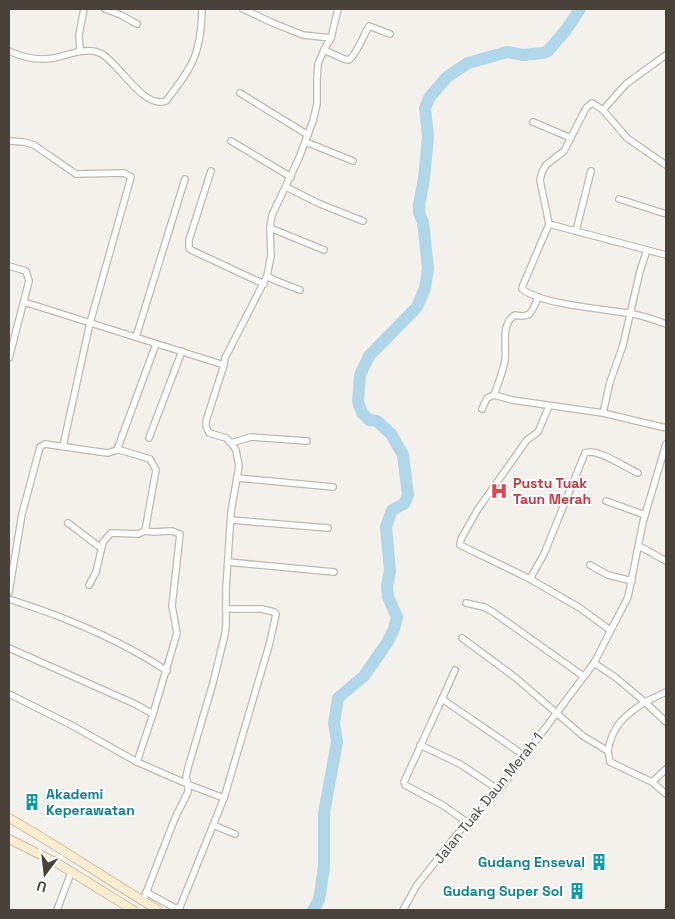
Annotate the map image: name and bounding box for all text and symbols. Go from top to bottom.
place label: Pustu Tuak Taun Merah [513,474,591,508]
hospital icon: Pustu Tuak Taun Merah [489,481,509,501]
street label: Jalan Tuak Daun Merah 1 [430,729,546,867]
place label: Akademi Keperawatan [46,785,135,819]
building icon: Akademi Keperawatan [22,792,42,812]
north arrow [20,849,70,899]
building icon: Gudang Enseval [589,852,609,872]
place label: Gudang Enseval [478,853,585,871]
text: U [35,877,49,896]
building icon: Gudang Super Sol [567,881,587,901]
place label: Gudang Super Sol [443,882,563,900]

